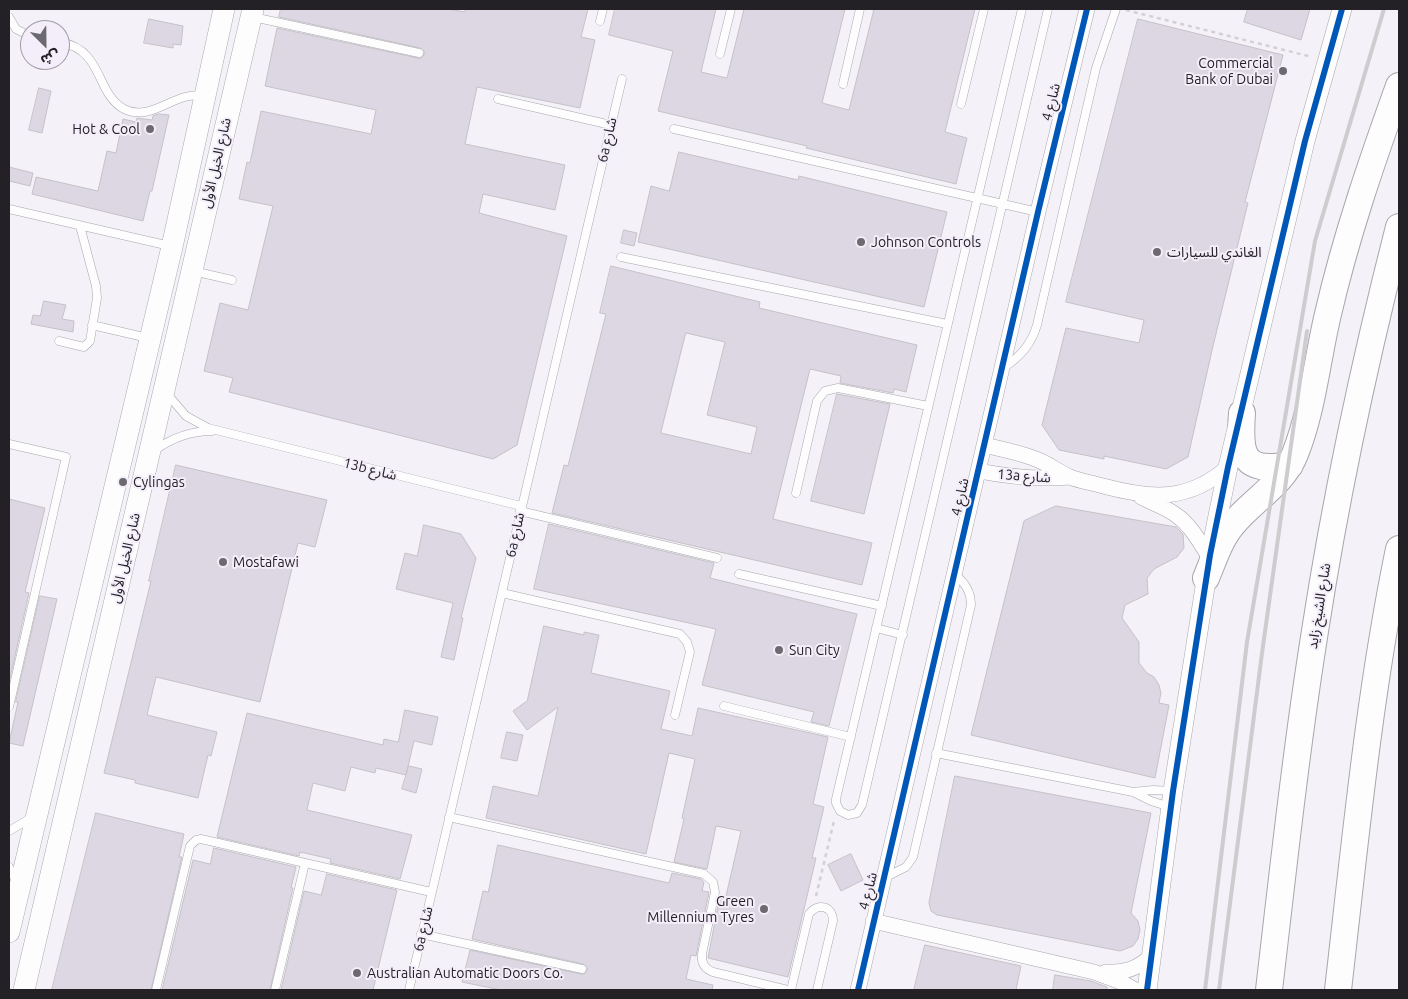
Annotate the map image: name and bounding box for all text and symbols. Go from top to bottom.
north arrow [20,20,70,70]
text: ش [39,47,62,69]
place label: Commercial Bank of Dubai [1185,55,1273,88]
marker: Commercial Bank of Dubai [1277,65,1289,77]
street label: شارع 4 [1038,81,1064,123]
street label: شارع الخيل الأول [197,116,235,210]
street label: 6a شارع [594,116,620,164]
place label: Hot & Cool [72,121,140,137]
marker: Hot & Cool [144,123,156,135]
place label: Johnson Controls [871,234,981,250]
marker: Johnson Controls [855,236,867,248]
place label: الغاندي للسيارات [1167,244,1261,260]
marker: الغاندي للسيارات [1151,246,1163,258]
street label: 13b شارع [342,454,398,484]
street label: 13a شارع [997,466,1051,486]
place label: Cylingas [133,474,185,490]
marker: Cylingas [117,476,129,488]
street label: شارع 4 [947,476,973,518]
street label: شارع الخيل الأول [106,511,144,605]
street label: 6a شارع [502,511,528,559]
place label: Mostafawi [233,554,299,570]
marker: Mostafawi [217,556,229,568]
street label: شارع الشيخ زايد [1304,562,1334,650]
place label: Sun City [789,642,840,658]
marker: Sun City [773,644,785,656]
street label: شارع 4 [855,870,881,912]
place label: Green Millennium Tyres [647,893,754,926]
marker: Green Millennium Tyres [758,903,770,915]
street label: 6a شارع [410,905,436,953]
place label: Australian Automatic Doors Co. [367,965,563,981]
marker: Australian Automatic Doors Co. [351,967,363,979]

